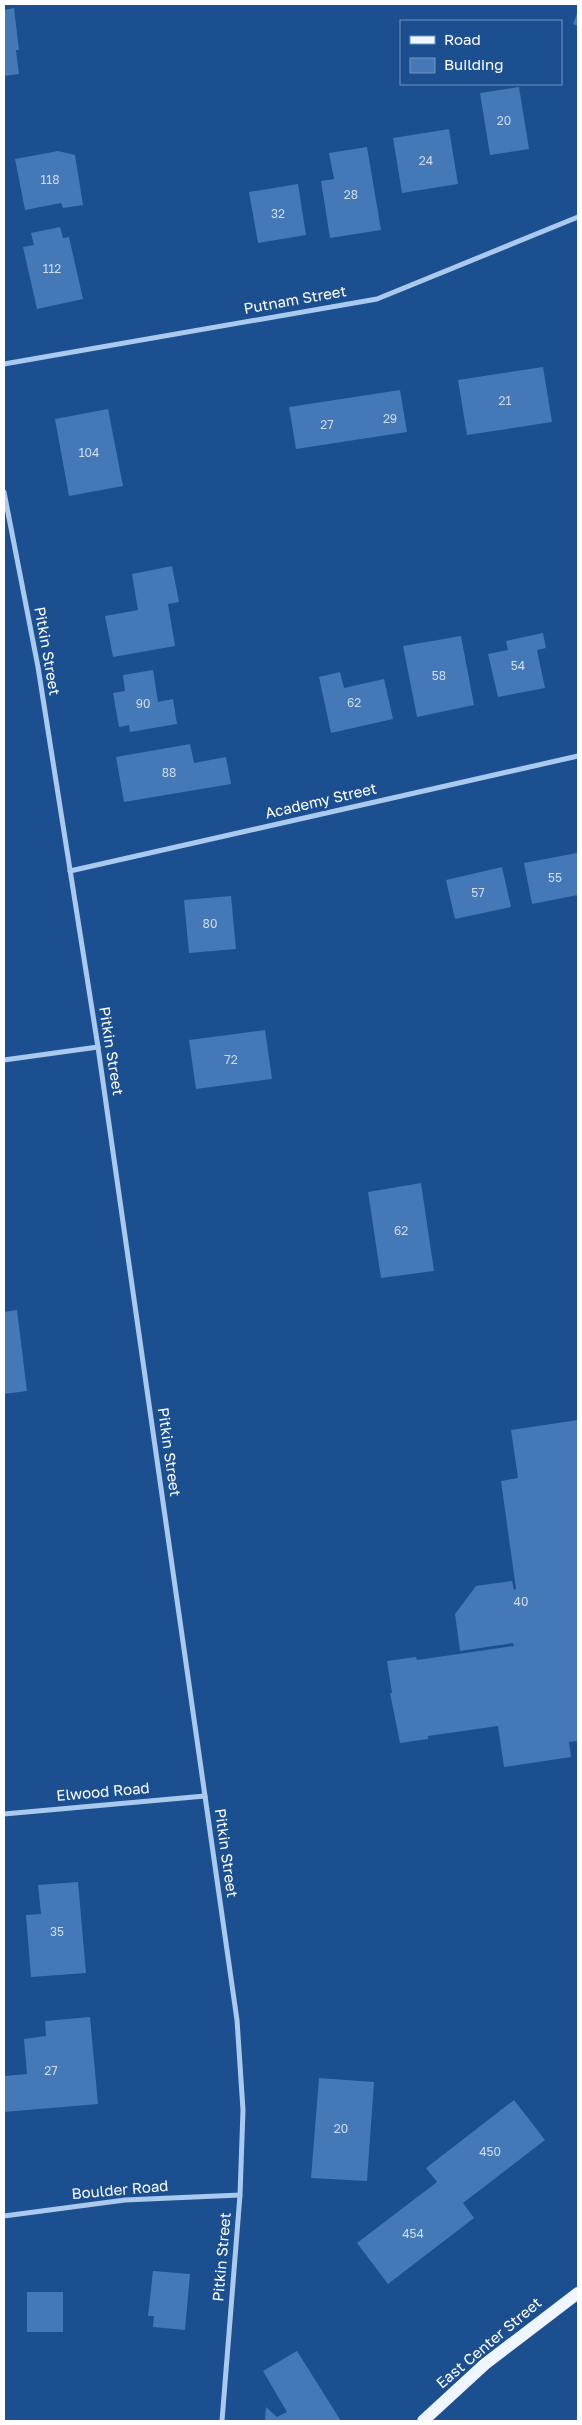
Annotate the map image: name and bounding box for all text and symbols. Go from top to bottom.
legend [400,20,562,85]
text: Road [444,30,481,48]
text: Building [444,55,504,73]
house number: 20 [497,113,511,128]
house number: 24 [419,153,433,168]
house number: 118 [41,172,59,187]
house number: 28 [344,187,358,202]
house number: 32 [271,206,285,221]
house number: 112 [43,261,61,276]
street label: Putnam Street [242,281,348,317]
house number: 21 [499,393,512,408]
house number: 29 [383,411,397,426]
house number: 27 [320,417,334,432]
house number: 104 [79,445,99,460]
street label: Pitkin Street [31,605,65,697]
house number: 54 [511,658,525,673]
house number: 58 [432,668,446,683]
house number: 62 [347,695,361,710]
house number: 90 [136,696,150,711]
house number: 88 [162,765,176,780]
street label: Academy Street [263,778,378,822]
house number: 55 [548,870,562,885]
house number: 57 [471,885,485,900]
house number: 80 [203,916,217,931]
street label: Pitkin Street [96,1005,128,1097]
house number: 72 [224,1052,238,1067]
house number: 62 [394,1223,408,1238]
street label: Pitkin Street [155,1406,185,1498]
house number: 40 [514,1594,528,1609]
street label: Elwood Road [56,1778,150,1804]
street label: Pitkin Street [212,1807,242,1899]
house number: 35 [50,1924,64,1939]
house number: 27 [44,2063,58,2078]
house number: 20 [334,2121,348,2136]
house number: 450 [479,2144,501,2159]
street label: Boulder Road [71,2176,169,2202]
street label: Pitkin Street [208,2211,234,2302]
house number: 454 [402,2226,424,2241]
street label: East Center Street [432,2293,545,2392]

